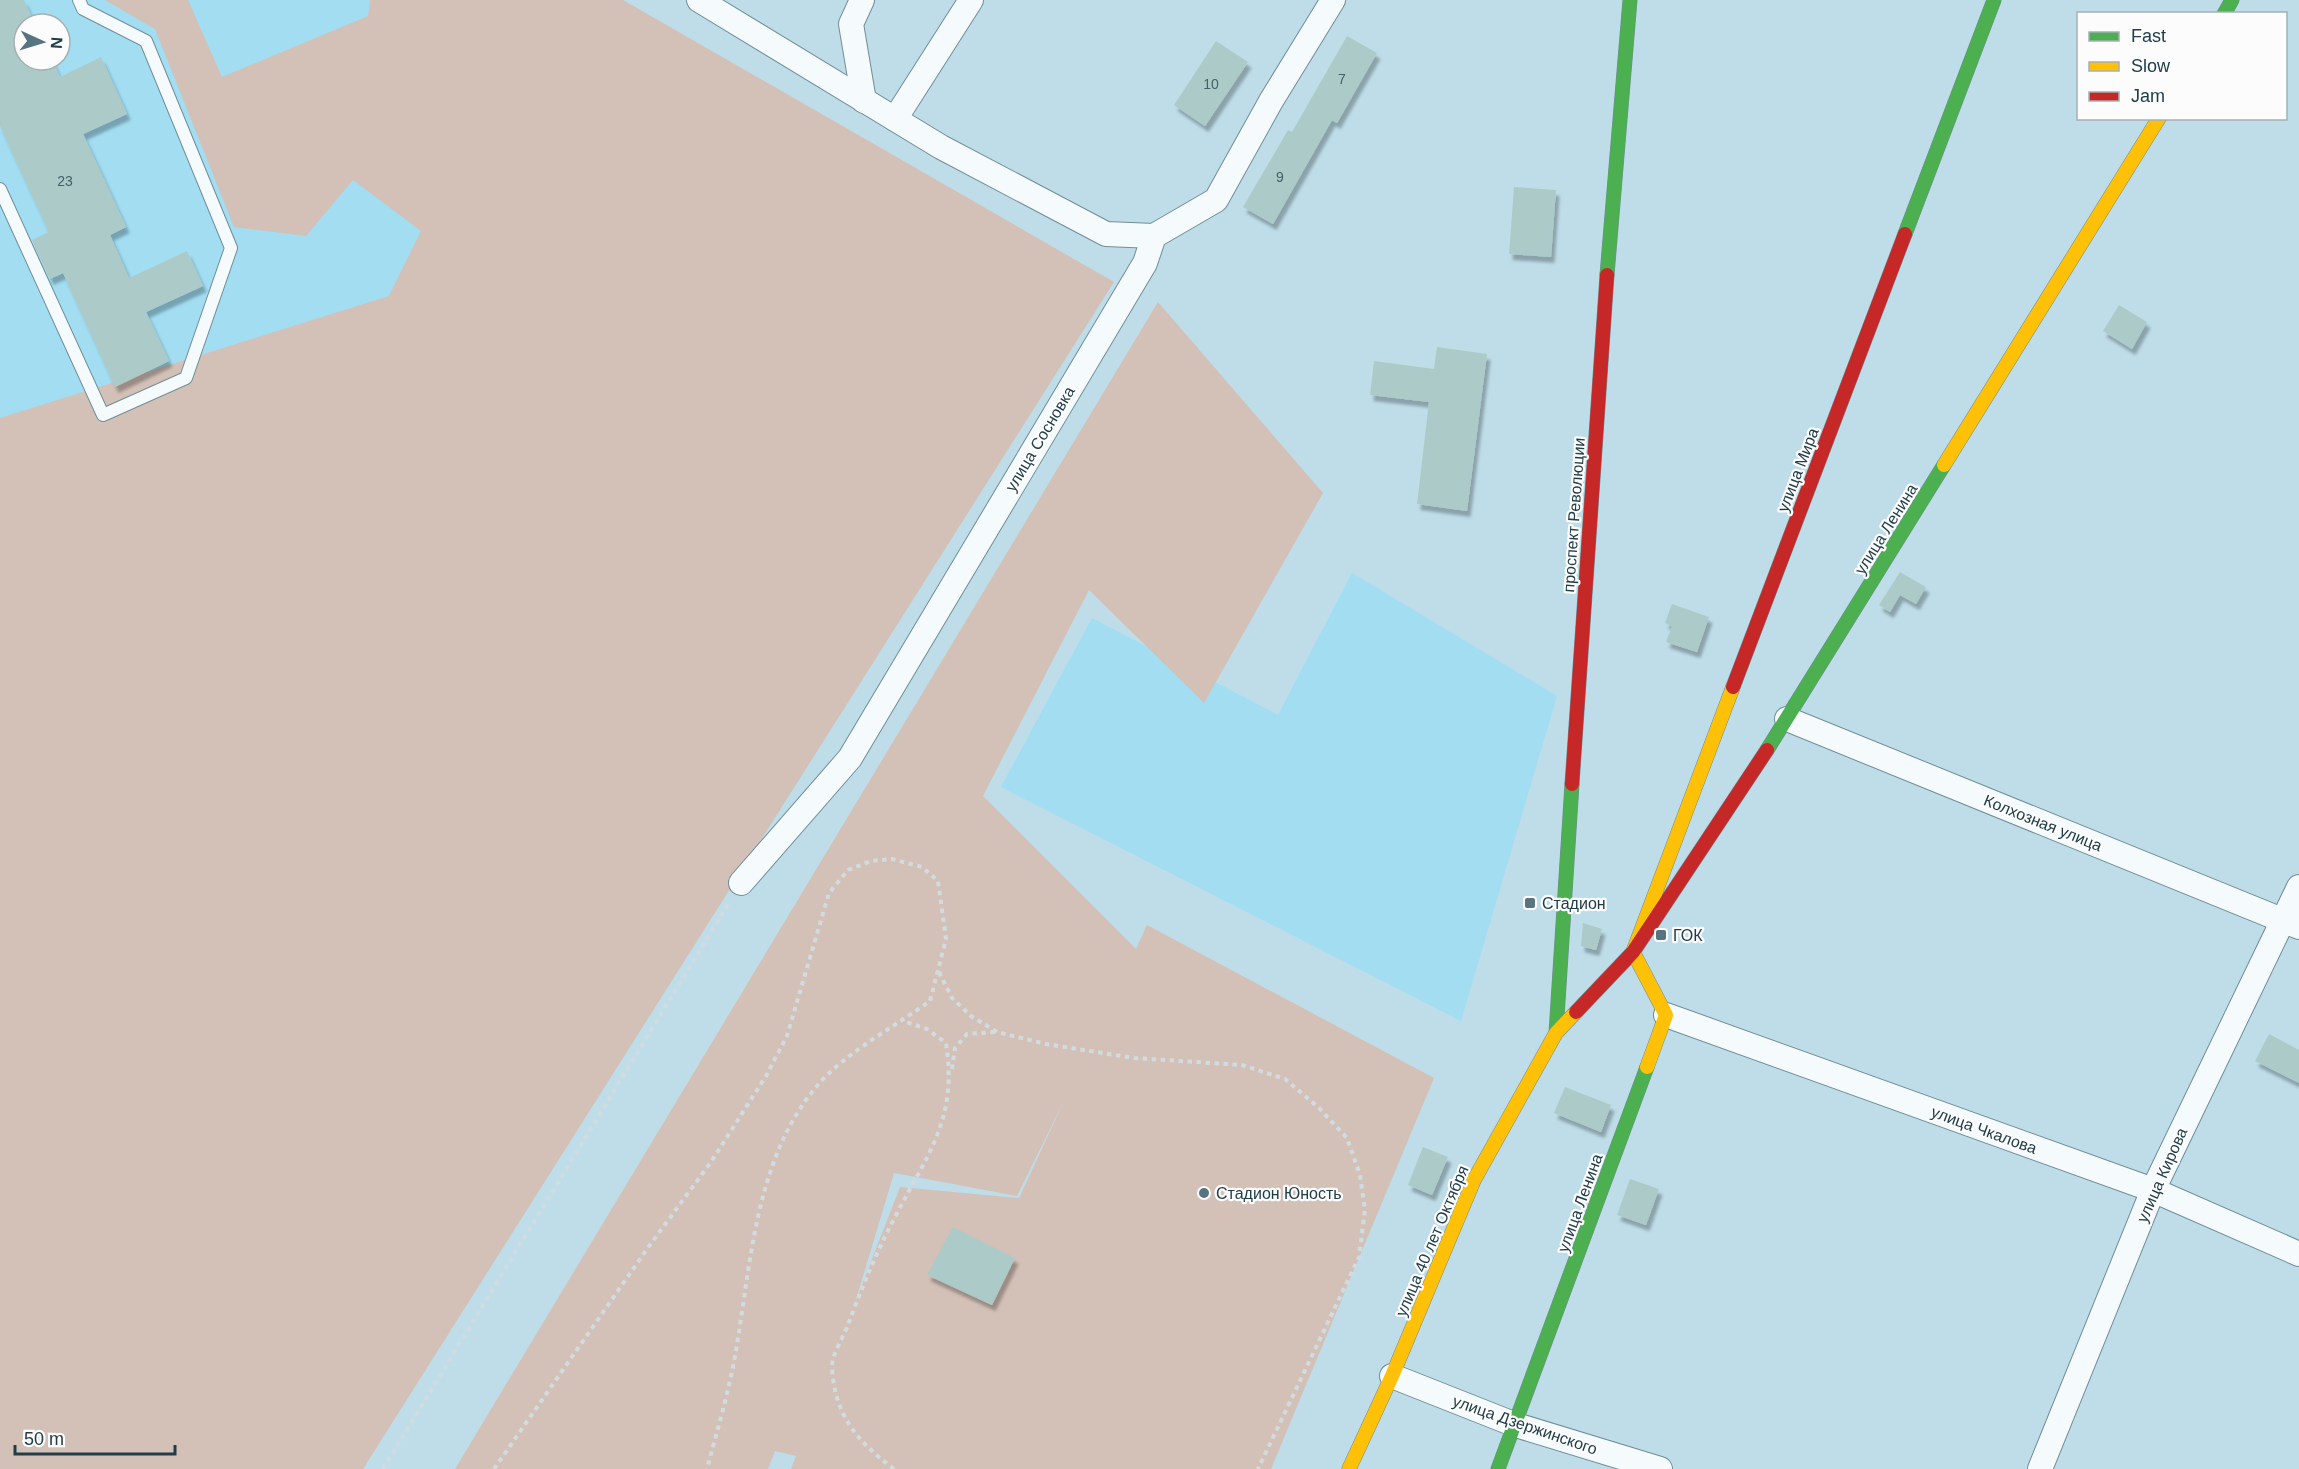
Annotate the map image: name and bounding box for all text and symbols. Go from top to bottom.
north arrow [12,12,72,72]
legend [2077,12,2287,120]
text: Fast [2131,26,2166,46]
text: N [48,37,65,49]
text: Slow [2131,56,2171,76]
house number: 7 [1338,71,1346,87]
house number: 10 [1203,76,1219,92]
text: Jam [2131,86,2165,106]
house number: 9 [1276,169,1284,185]
house number: 23 [57,173,73,189]
street label: улица Сосновка [1002,383,1078,495]
street label: улица Мира [1774,426,1822,514]
street label: проспект Революции [1560,437,1588,593]
street label: улица Ленина [1851,481,1921,577]
street label: Колхозная улица [1981,792,2105,855]
place label: Стадион [1542,895,1606,912]
marker: Стадион [1523,896,1537,910]
place label: ГОК [1673,927,1703,944]
marker: ГОК [1654,928,1668,942]
street label: улица Чкалова [1929,1103,2039,1157]
street label: улица Кирова [2134,1125,2190,1225]
street label: улица Ленина [1554,1151,1606,1254]
street label: улица 40 лет Октября [1392,1163,1472,1319]
place label: Стадион Юность [1216,1185,1342,1202]
marker: Стадион Юность [1197,1186,1211,1200]
street label: улица Дзержинского [1451,1392,1600,1458]
scale bar [15,1418,176,1456]
text: 50 m [24,1429,64,1449]

